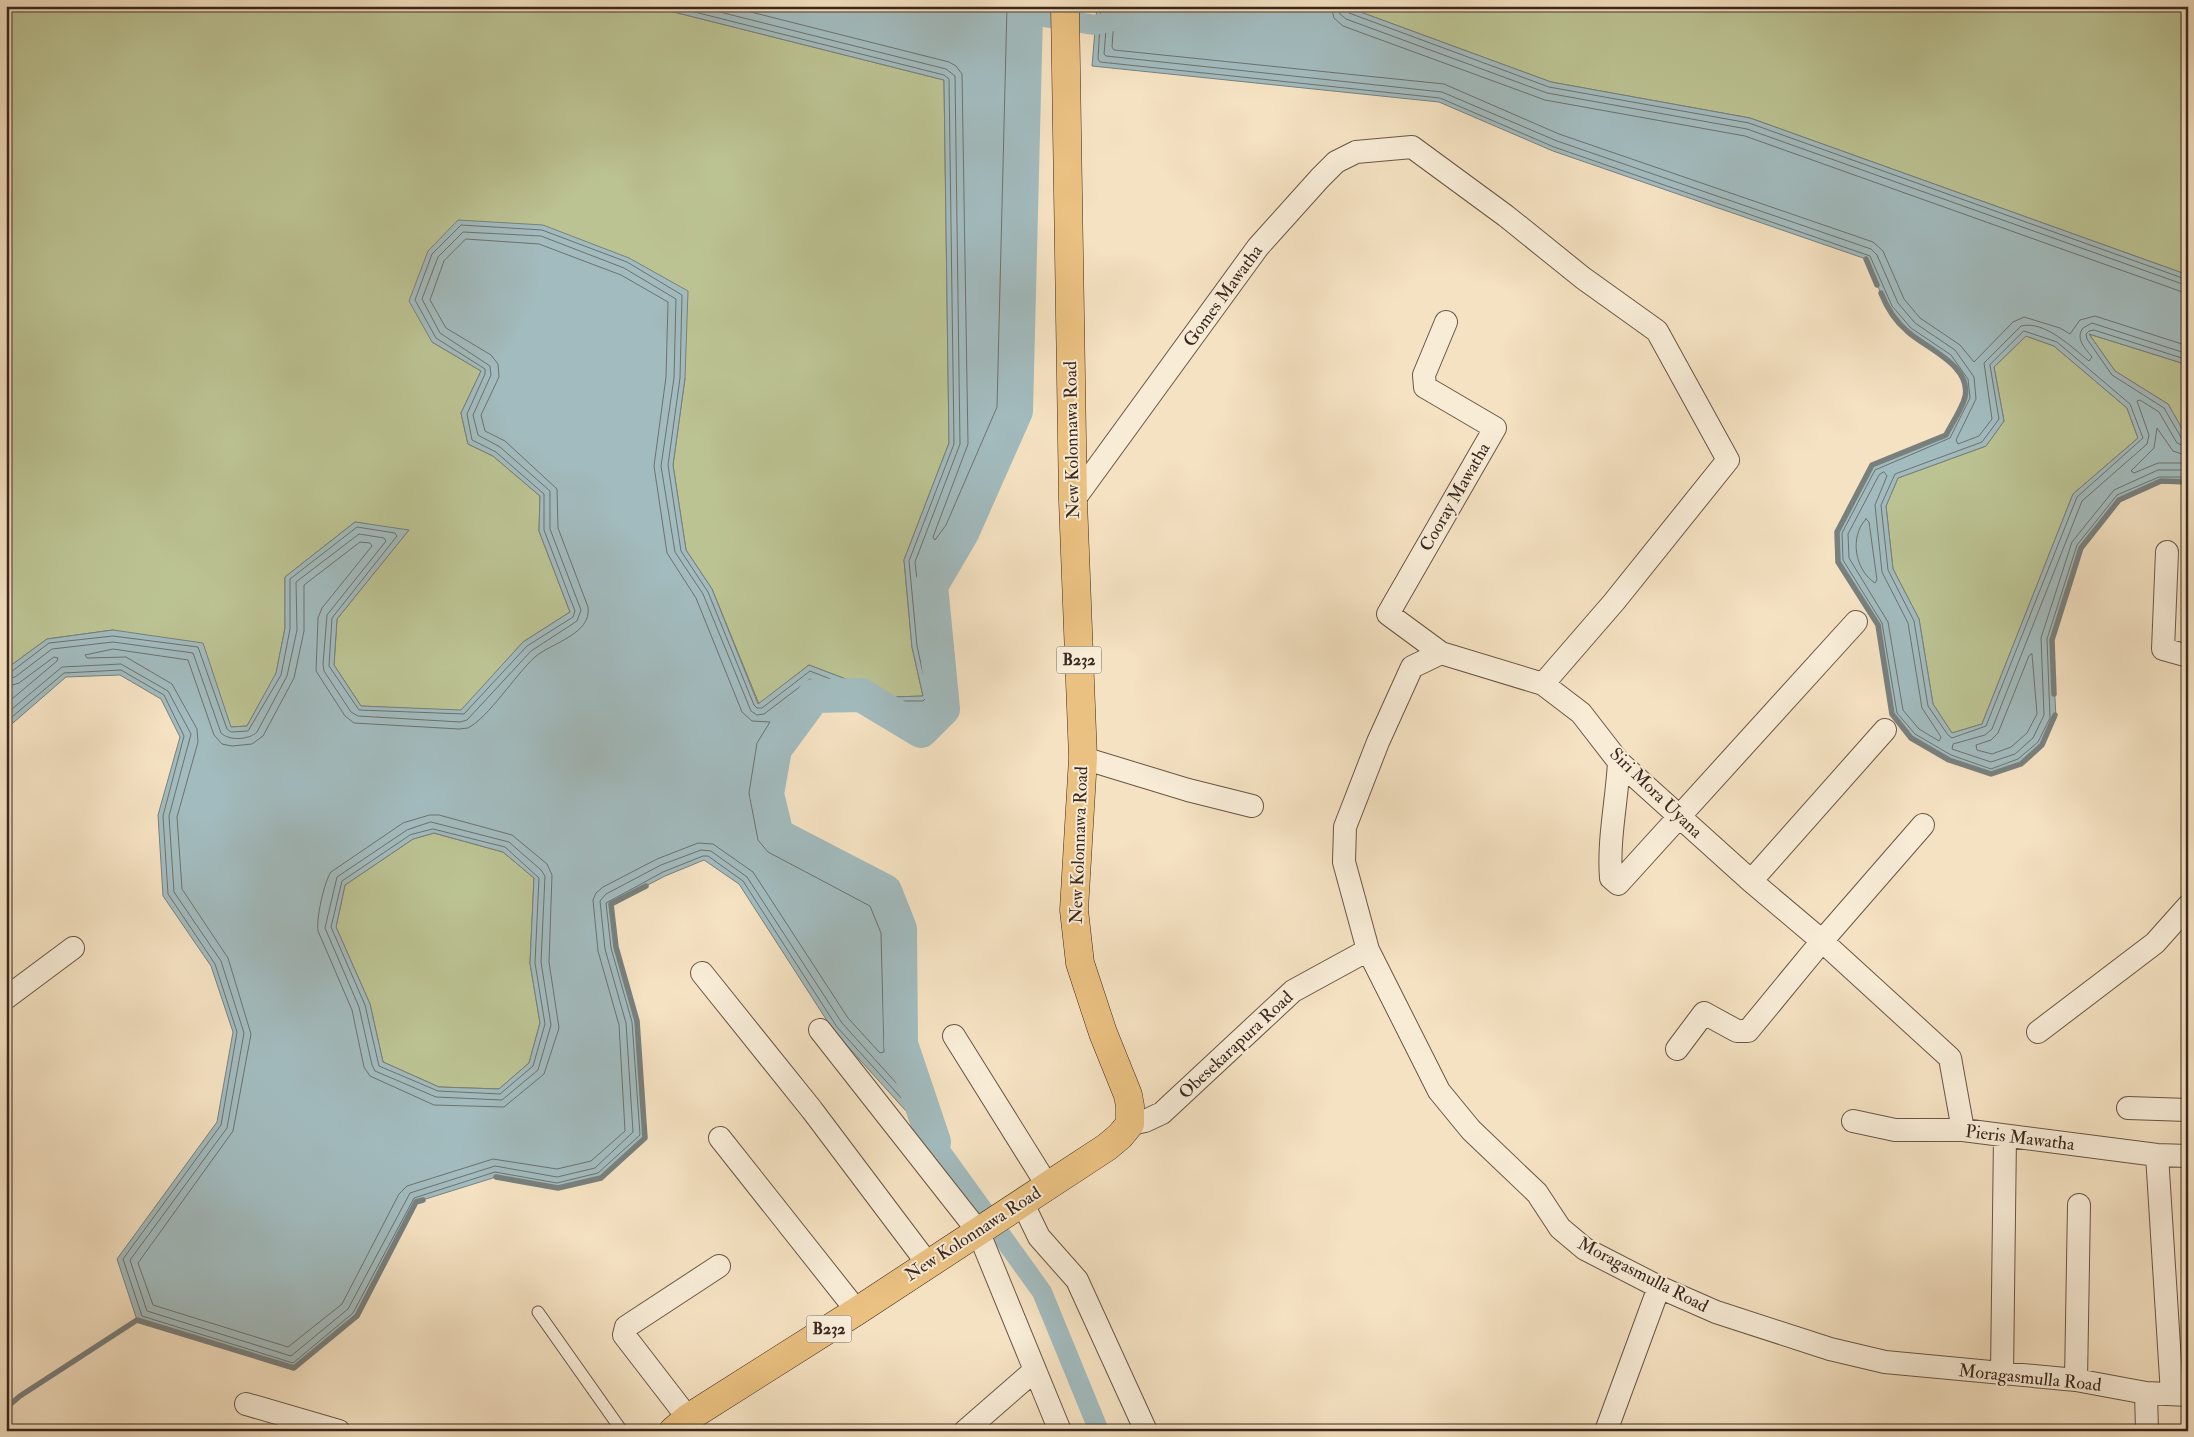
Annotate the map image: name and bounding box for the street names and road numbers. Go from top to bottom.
street label: Gomes Mawatha [1178,240,1268,352]
street label: New Kolonnawa Road [1059,361,1085,519]
street label: Cooray Mawatha [1415,438,1496,555]
road number: B232 [1056,646,1102,674]
street label: Siri Mora Uyana [1605,743,1708,844]
street label: New Kolonnawa Road [1065,766,1093,924]
street label: Obesekarapura Road [1174,986,1298,1104]
street label: Pieris Mawatha [1964,1120,2076,1156]
street label: New Kolonnawa Road [901,1181,1046,1287]
street label: Moragasmulla Road [1574,1232,1712,1318]
road number: B232 [806,1316,852,1342]
street label: Moragasmulla Road [1957,1359,2103,1397]

